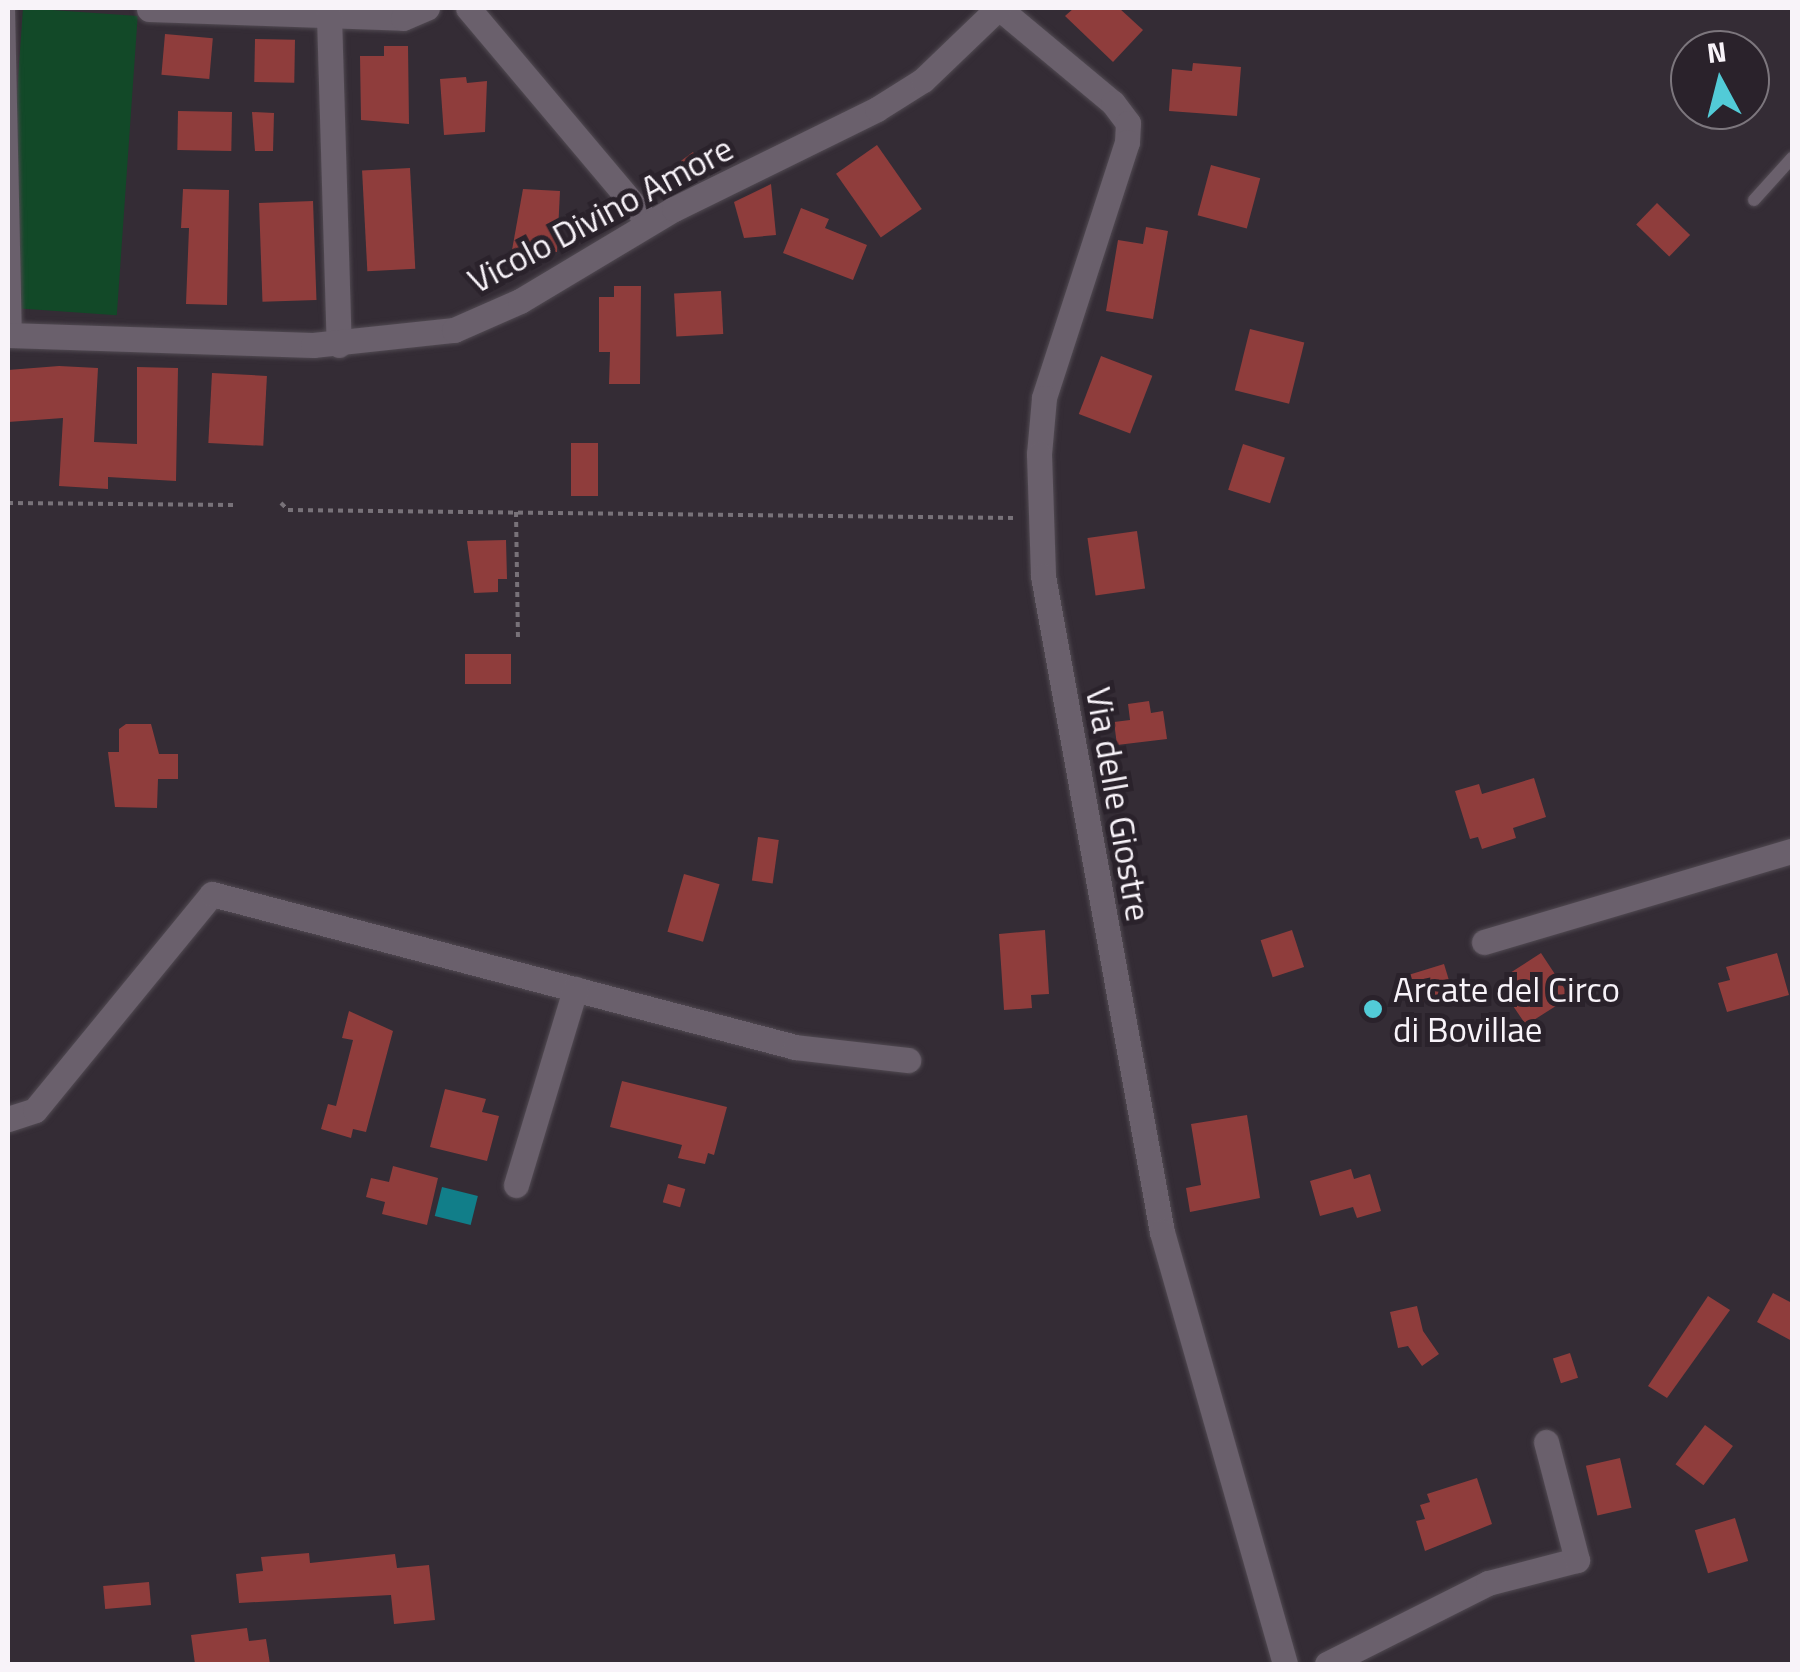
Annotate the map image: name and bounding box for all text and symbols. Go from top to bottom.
text: N [1704,29,1729,74]
north arrow [1670,30,1770,130]
street label: Vicolo Divino Amore [461,127,739,301]
street label: Via delle Giostre [1078,684,1160,924]
place label: Arcate del Circo di Bovillae [1393,968,1620,1050]
marker: Arcate del Circo di Bovillae [1362,998,1384,1020]

